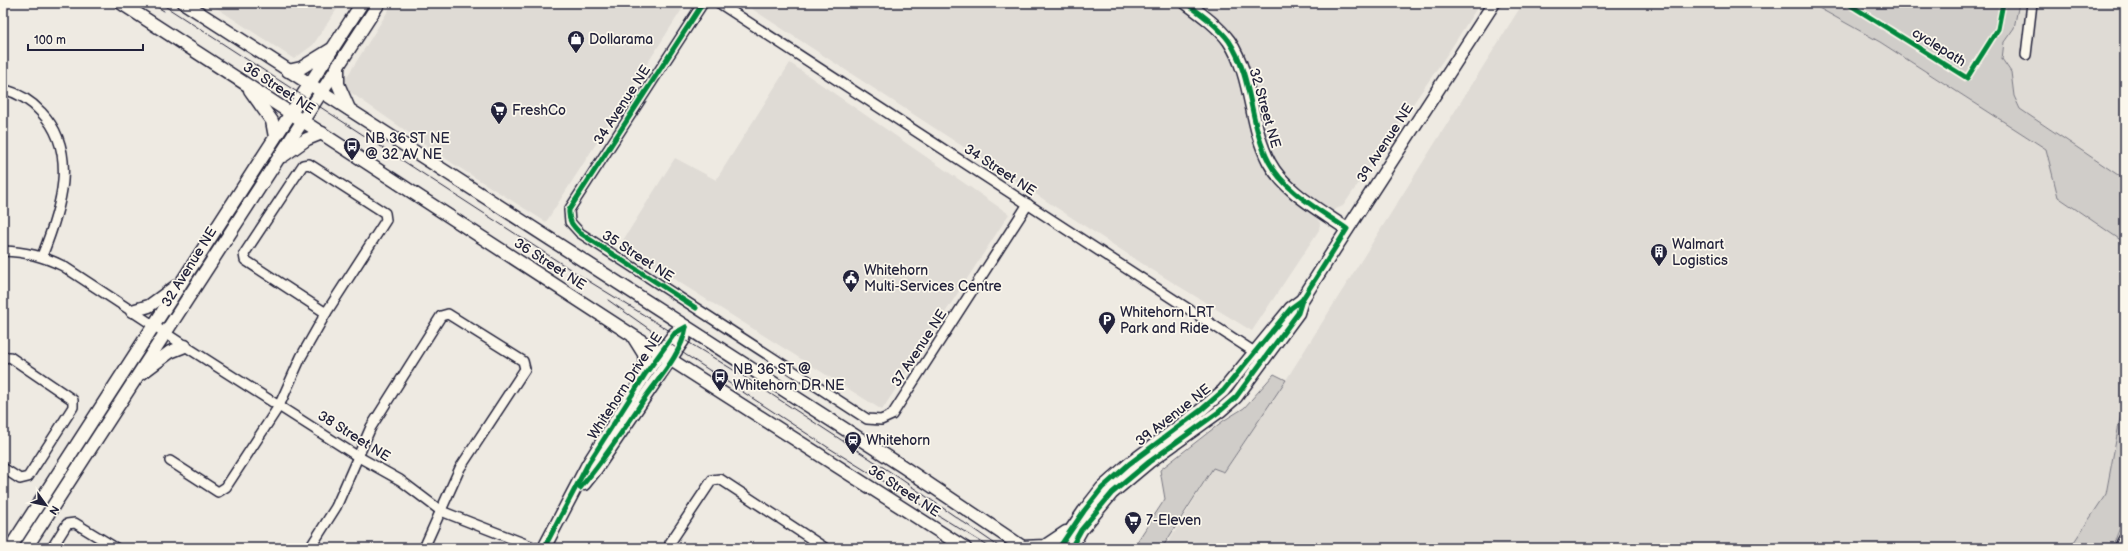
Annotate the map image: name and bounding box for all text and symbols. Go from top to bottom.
street label: cyclepath [1909,24,1969,70]
scale bar [28,26,143,52]
shop icon: Dollarama [566,29,586,54]
place label: Dollarama [589,31,653,48]
text: 100 m [34,33,66,48]
street label: 36 Street NE [240,58,318,118]
street label: 34 Avenue NE [590,62,654,148]
street label: 32 Street NE [1245,66,1285,150]
supermarket icon: FreshCo [489,100,509,125]
street label: 39 Avenue NE [1353,100,1417,186]
place label: FreshCo [512,102,566,119]
place label: NB 36 ST NE @ 32 AV NE [365,130,450,163]
bus stop icon: NB 36 ST NE @ 32 AV NE [342,136,362,161]
street label: 34 Street NE [961,140,1039,200]
street label: 32 Avenue NE [158,224,220,310]
street label: 35 Street NE [599,227,677,285]
street label: 36 Street NE [511,234,589,294]
place label: Walmart Logistics [1672,236,1728,269]
building icon: Walmart Logistics [1649,242,1669,267]
place label: Whitehorn Multi-Services Centre [864,262,1002,295]
public building icon: Whitehorn Multi-Services Centre [841,268,861,293]
place label: Whitehorn LRT Park and Ride [1120,304,1215,337]
street label: 37 Avenue NE [888,306,950,390]
parking icon: Whitehorn LRT Park and Ride [1097,310,1117,335]
street label: Whitehorn Drive NE [584,329,666,443]
place label: NB 36 ST @ Whitehorn DR NE [733,361,845,394]
bus stop icon: NB 36 ST @ Whitehorn DR NE [710,367,730,392]
street label: 39 Avenue NE [1132,380,1214,450]
street label: 38 Street NE [315,407,393,465]
station icon: Whitehorn [843,430,863,455]
place label: Whitehorn [866,432,930,449]
street label: 36 Street NE [865,461,943,521]
north arrow [26,485,66,525]
text: N [46,503,62,517]
supermarket icon: 7-Eleven [1123,510,1143,535]
place label: 7-Eleven [1146,512,1201,529]

